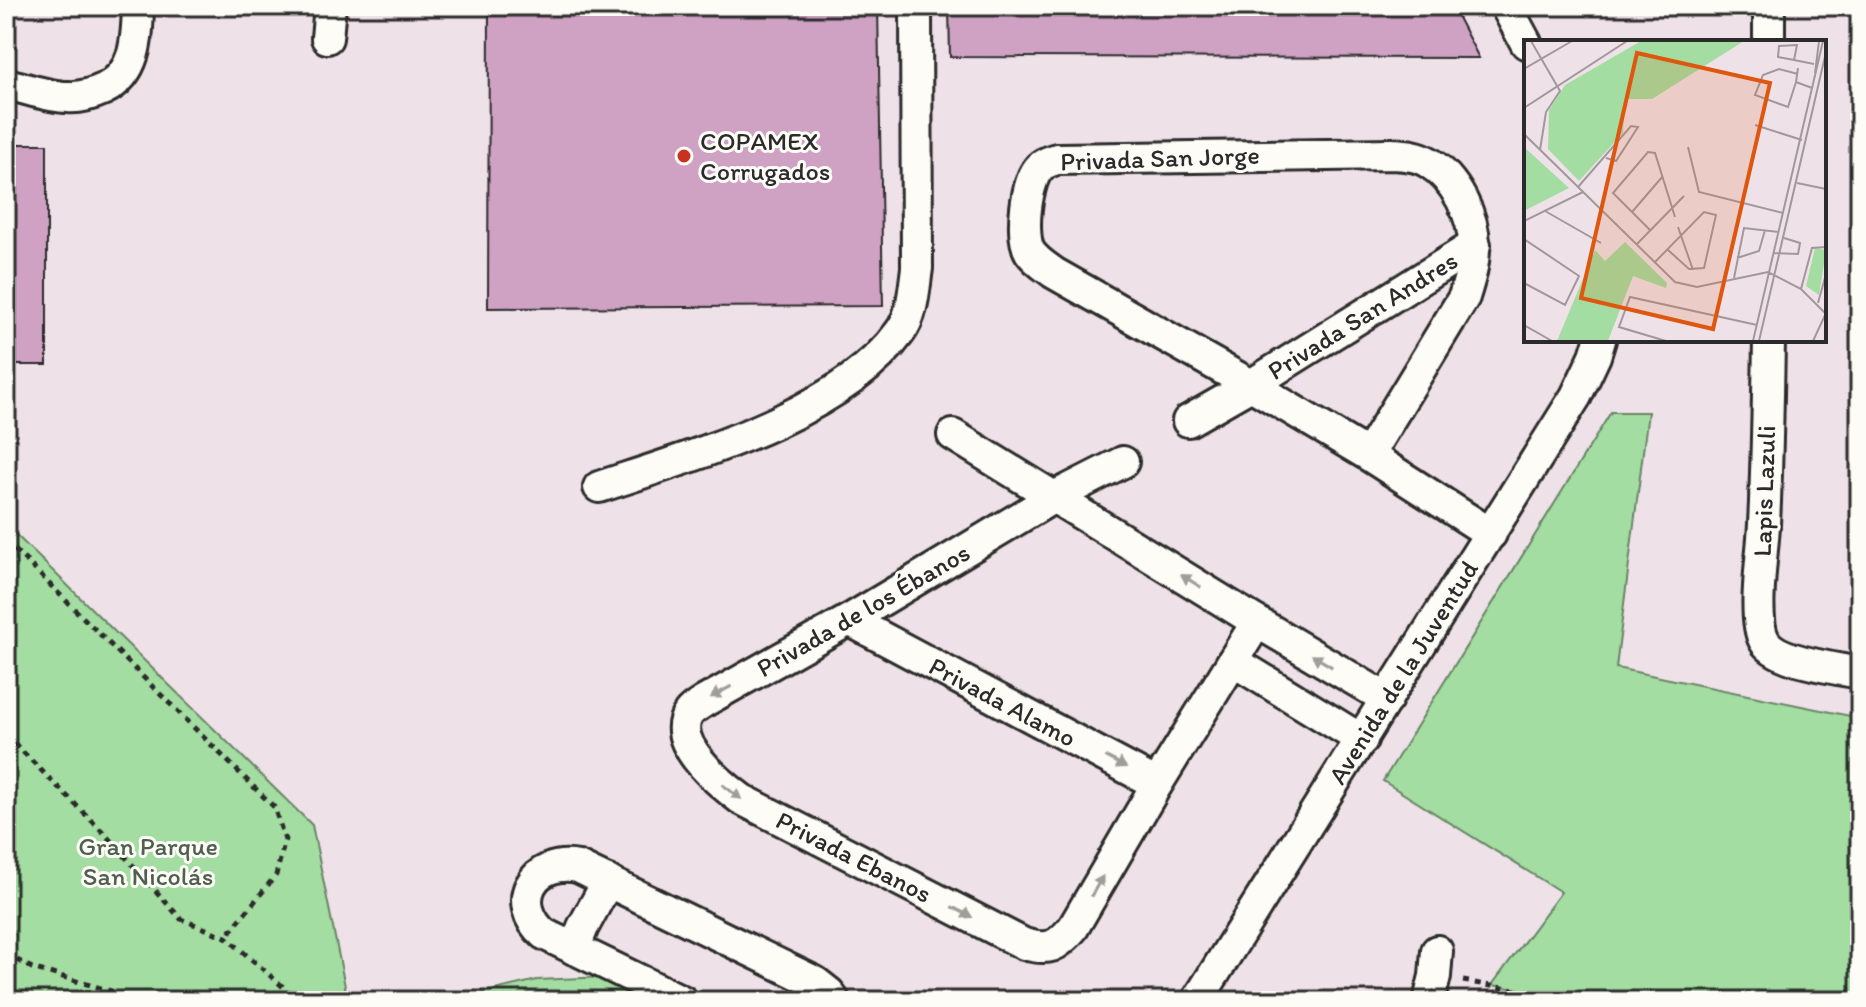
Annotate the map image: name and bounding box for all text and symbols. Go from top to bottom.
inset map [1524,40,1826,342]
place label: COPAMEX Corrugados [700,125,830,187]
street label: Privada San Jorge [1060,139,1260,177]
marker: COPAMEX Corrugados [675,147,693,165]
street label: Privada San Andres [1262,244,1463,387]
street label: Lapis Lazuli [1746,425,1782,557]
street label: Privada de los Ébanos [751,536,975,684]
street label: Avenida de la Juventud [1321,554,1485,790]
one-way arrow [1180,575,1202,589]
street label: Privada Alamo [924,650,1082,754]
one-way arrow [1311,654,1333,668]
one-way arrow [710,685,732,699]
one-way arrow [1104,756,1127,769]
one-way arrow [721,783,742,799]
street label: Privada Ebanos [771,804,937,910]
park label: Gran Parque San Nicolás [78,830,218,892]
one-way arrow [1090,875,1104,897]
one-way arrow [950,905,973,919]

